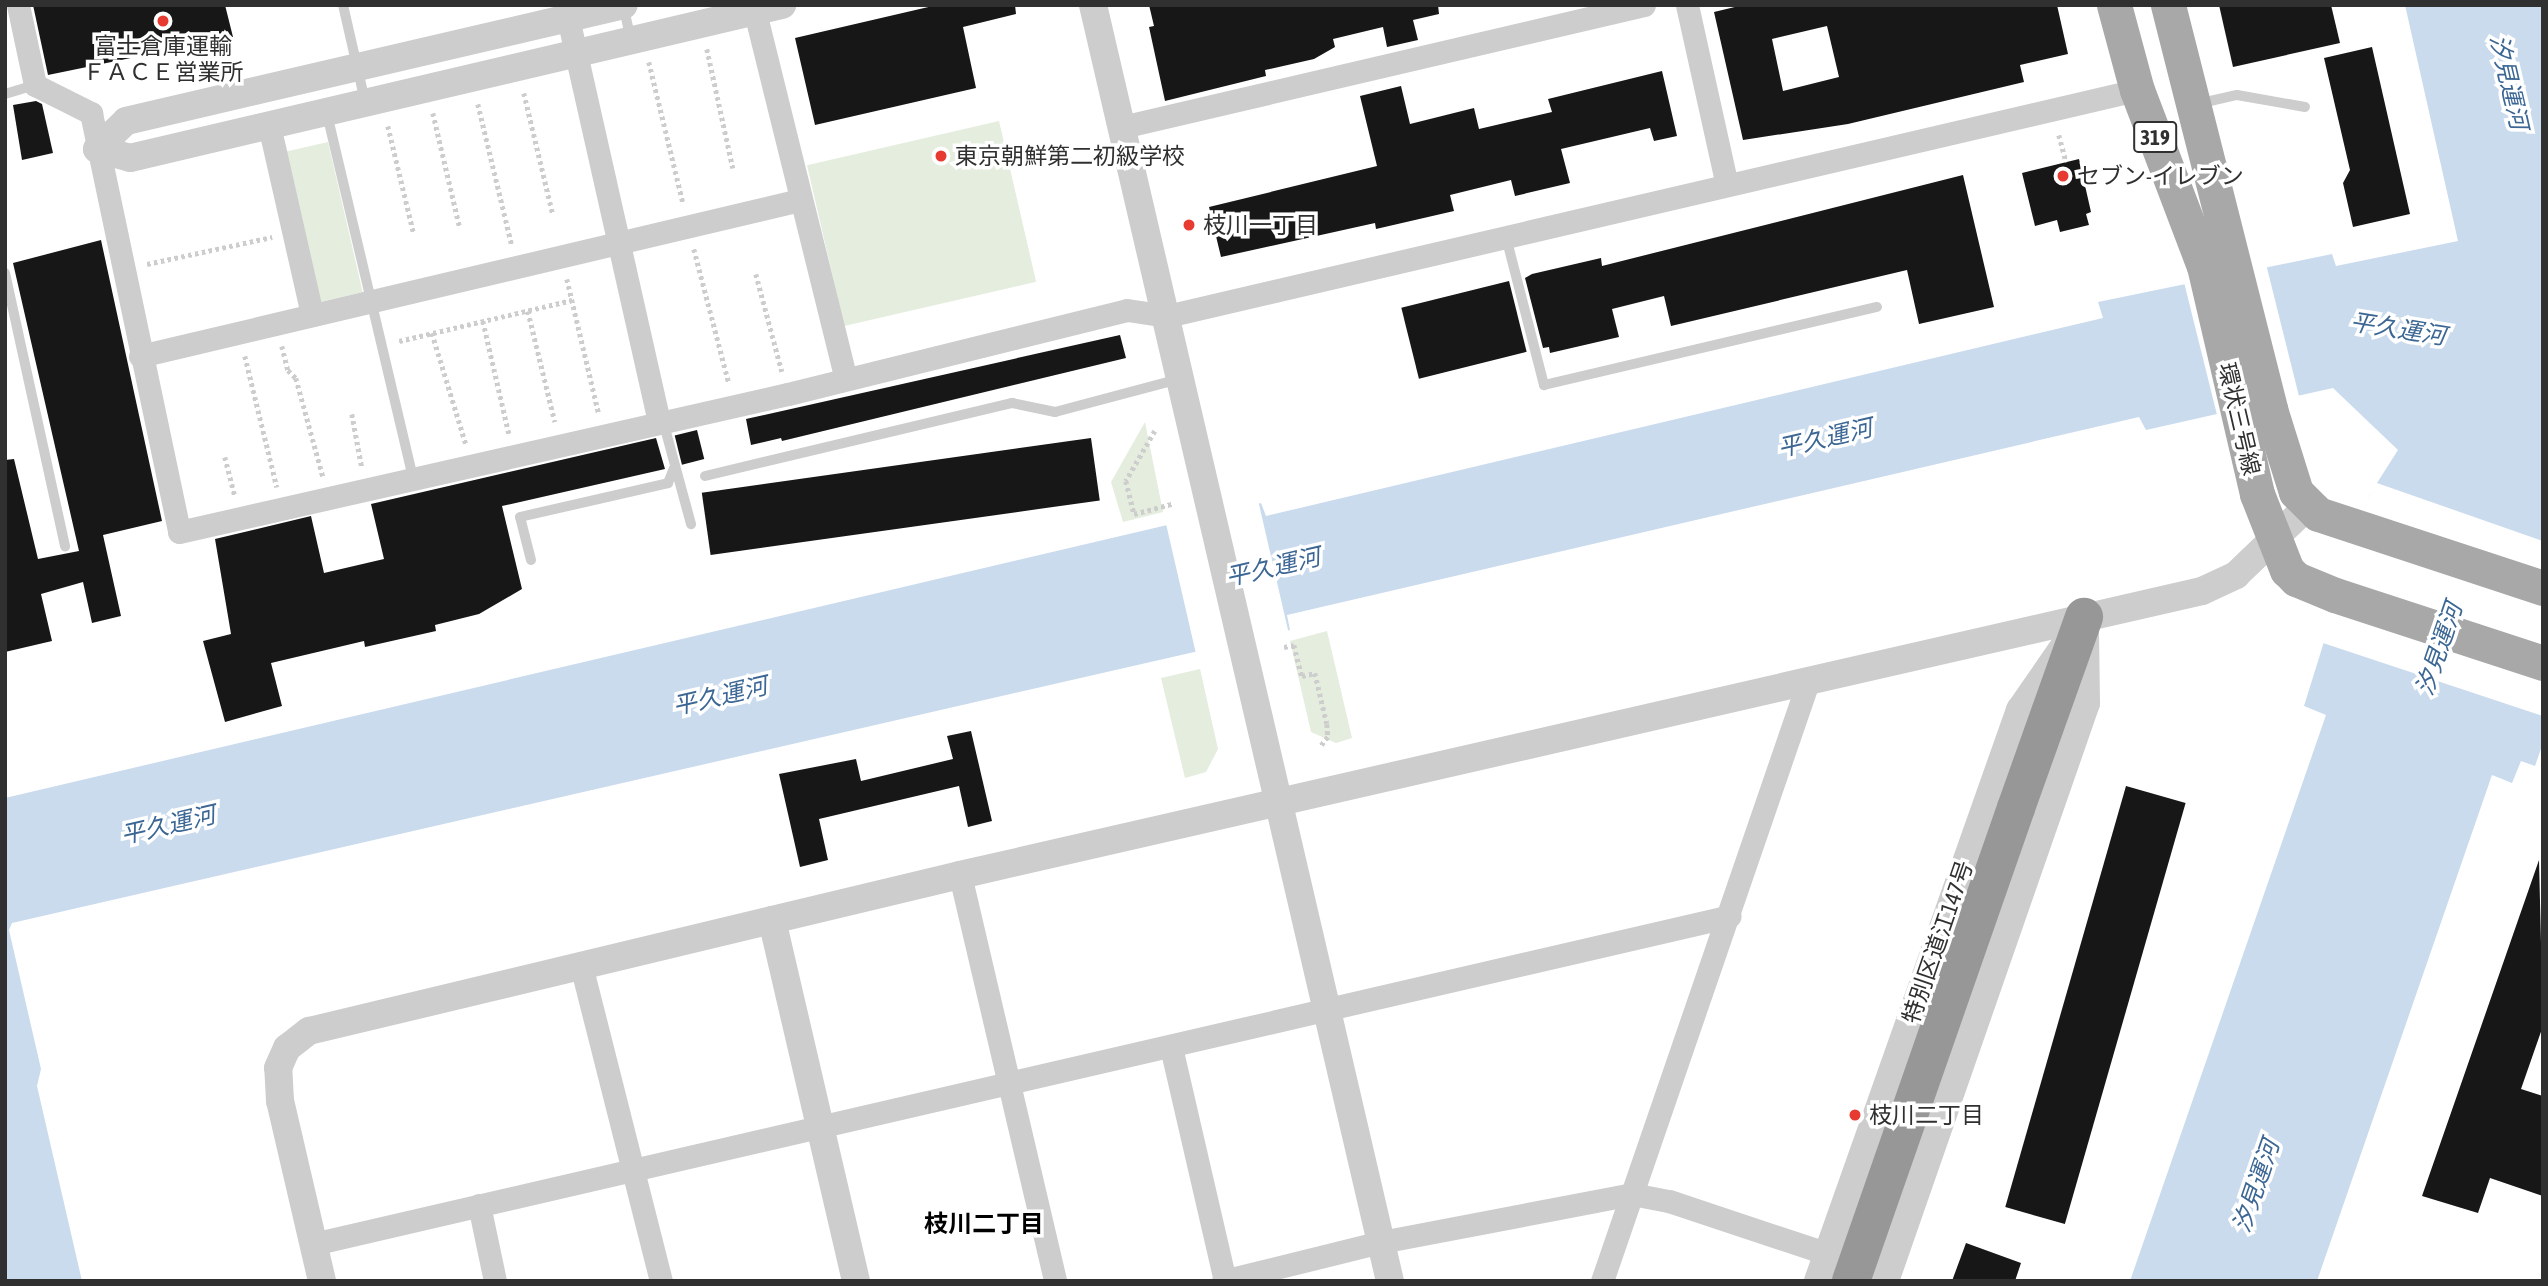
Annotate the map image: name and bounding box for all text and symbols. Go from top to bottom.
marker: 富士倉庫運輸 ＦＡＣＥ営業所 [155,13,171,29]
place label: 富士倉庫運輸 ＦＡＣＥ営業所 [83,32,243,86]
water label: 汐見運河 [2484,32,2534,132]
road number: 319 [2132,120,2178,154]
place label: 東京朝鮮第二初級学校 [955,142,1185,170]
marker: 東京朝鮮第二初級学校 [933,148,949,164]
place label: セブン-イレブン [2077,162,2244,190]
marker: セブン-イレブン [2055,168,2071,184]
place label: 枝川一丁目 [1203,211,1318,239]
marker: 枝川一丁目 [1181,217,1197,233]
water label: 平久運河 [2348,307,2448,351]
street label: 環状三号線 [2213,360,2265,478]
water label: 平久運河 [1775,413,1875,463]
water label: 平久運河 [1223,542,1323,592]
water label: 汐見運河 [2410,599,2468,699]
water label: 平久運河 [670,671,770,721]
water label: 平久運河 [118,800,218,850]
street label: 特別区道江147号 [1897,857,1979,1027]
place label: 枝川二丁目 [1869,1101,1984,1129]
marker: 枝川二丁目 [1847,1107,1863,1123]
water label: 汐見運河 [2227,1136,2285,1236]
district label: 枝川二丁目 [924,1210,1044,1238]

